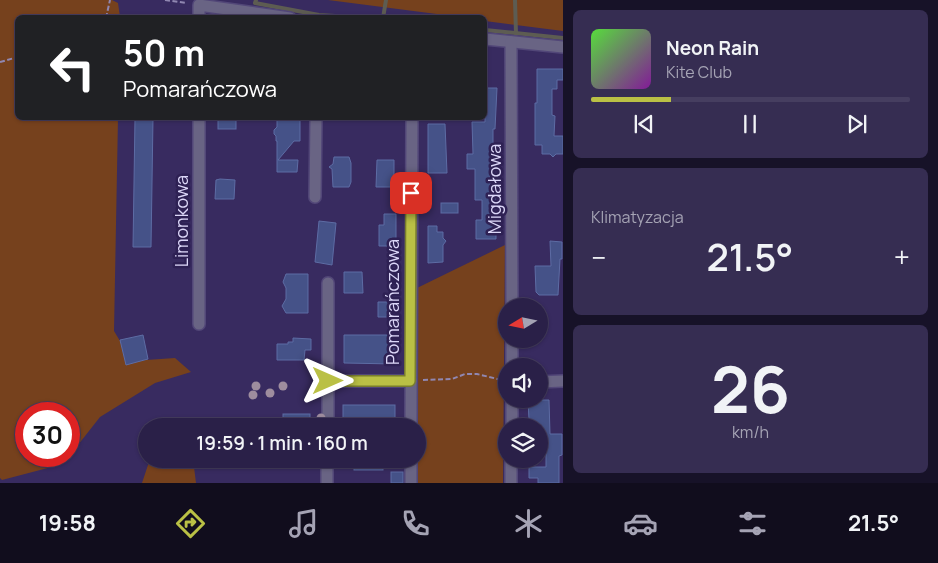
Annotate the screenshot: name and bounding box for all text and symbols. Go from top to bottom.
text: 50 m [123,29,205,77]
icon: left [40,35,105,100]
text: Neon Rain [666,35,759,61]
text: Kite Club [666,61,732,83]
text: Pomarańczowa [123,74,277,104]
icon: previous [630,110,658,138]
icon: pause [736,110,764,138]
icon: next [843,110,871,138]
street label: Migdałowa [482,144,506,234]
pin [390,172,432,214]
street label: Limonkowa [169,175,193,267]
icon: arrive [397,179,425,207]
text: Klimatyzacja [591,206,684,228]
text: 21.5° [706,230,793,282]
text: − [591,238,606,276]
text: + [894,238,910,276]
street label: Pomarańczowa [380,239,404,365]
north arrow [498,298,548,348]
map controls [498,298,548,468]
text: 26 [711,344,790,433]
position arrow [301,354,353,406]
button: sound [498,358,548,408]
speed limit sign: 30 [15,402,80,467]
button: layers [498,418,548,468]
text: km/h [732,421,769,443]
text: 19:59 · 1 min · 160 m [196,430,368,456]
icon: directions [173,506,208,541]
icon: music [286,506,321,541]
icon: phone [398,506,433,541]
icon: climate [511,506,546,541]
icon: car [623,506,658,541]
icon: filters [735,506,770,541]
text: 19:58 [39,508,96,538]
text: 21.5° [848,508,899,538]

